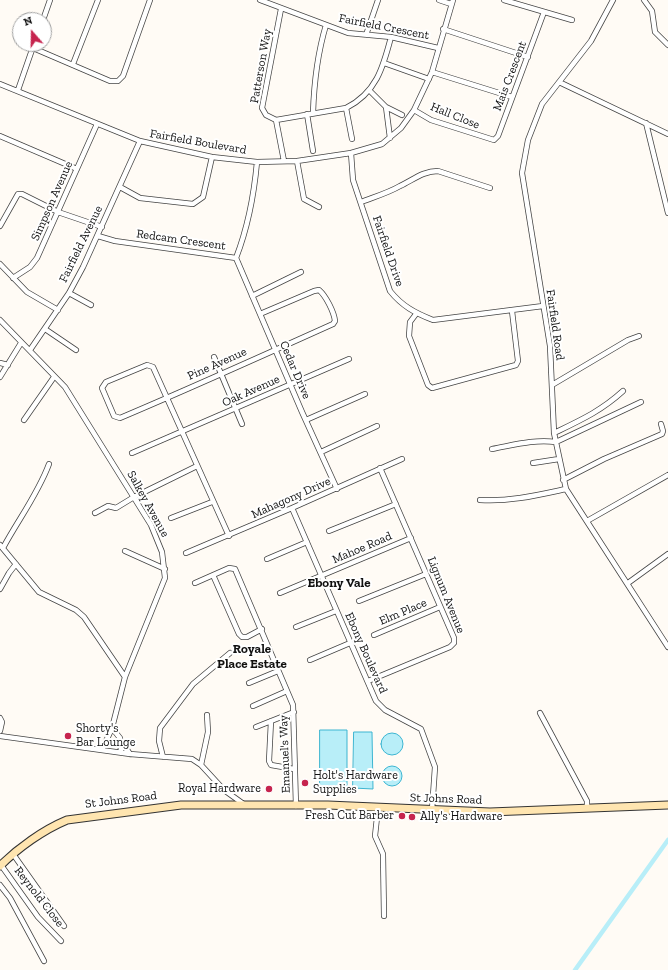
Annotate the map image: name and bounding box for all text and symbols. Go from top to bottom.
street label: Fairfield Crescent [338,11,430,43]
north arrow [12,12,52,52]
text: N [22,14,34,29]
street label: Patterson Way [247,28,275,104]
street label: Mais Crescent [490,39,530,113]
street label: Hall Close [428,100,482,132]
street label: Fairfield Boulevard [148,126,248,158]
street label: Simpson Avenue [28,159,76,243]
street label: Fairfield Avenue [56,203,106,285]
street label: Fairfield Drive [369,214,407,288]
street label: Redcam Crescent [135,227,227,253]
street label: Fairfield Road [543,289,567,361]
street label: Cedar Drive [276,339,314,401]
street label: Pine Avenue [185,345,249,383]
street label: Oak Avenue [220,372,282,410]
street label: Salkey Avenue [124,468,172,540]
street label: Mahagony Drive [249,474,333,522]
street label: Mahoe Road [330,529,394,567]
street label: Lignum Avenue [424,555,468,635]
district label: Ebony Vale [307,575,371,591]
street label: Elm Place [377,596,429,628]
street label: Ebony Boulevard [342,610,390,696]
district label: Royale Place Estate [217,641,287,672]
street label: Emanuel's Way [276,715,294,793]
place label: Shorty's Bar Lounge [76,722,135,750]
marker: Shorty's Bar Lounge [63,731,73,741]
place label: Holt's Hardware Supplies [313,769,398,797]
marker: Holt's Hardware Supplies [300,778,310,788]
place label: Royal Hardware [178,782,261,796]
marker: Royal Hardware [264,784,274,794]
street label: St Johns Road [84,788,158,812]
street label: St Johns Road [410,791,482,807]
place label: Fresh Cut Barber [305,809,394,823]
place label: Ally's Hardware [420,810,502,824]
marker: Fresh Cut Barber [397,811,407,821]
marker: Ally's Hardware [407,812,417,822]
street label: Reynold Close [11,864,67,930]

